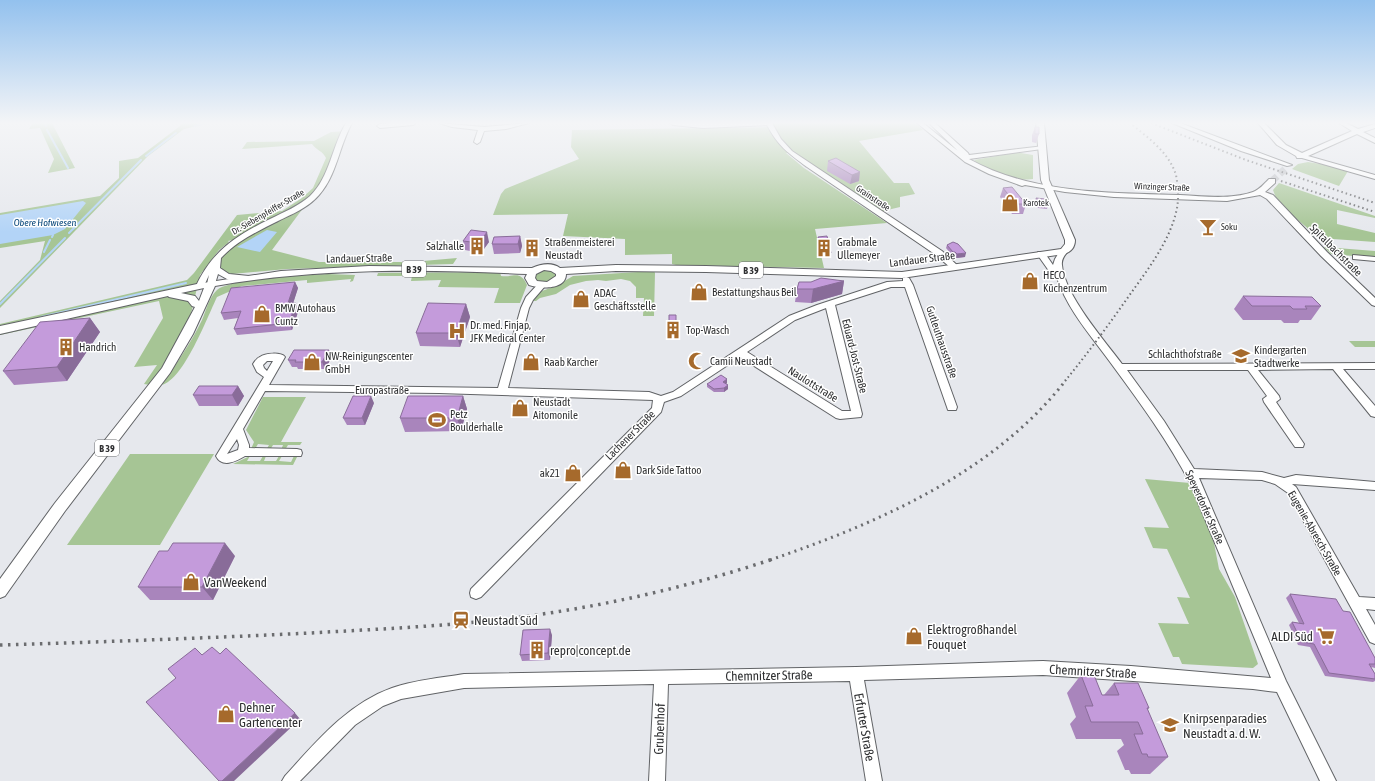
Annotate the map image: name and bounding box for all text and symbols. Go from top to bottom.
street label: Winzinger Straße [1134,181,1190,193]
street label: Grainstraße [854,183,892,213]
street label: Dr.-Siebenpfeiffer-Straße [230,187,306,237]
shop icon: Karotek [1000,193,1020,213]
place label: Karotek [1023,198,1049,208]
water label: Obere Hofwiesen [14,217,76,228]
bar icon: Soku [1198,217,1218,237]
street label: Spitalbachstraße [1307,221,1365,279]
place label: Soku [1221,222,1237,232]
building icon: Salzhalle [467,236,487,256]
place label: Straßenmeisterei Neustadt [545,236,615,261]
place label: Grabmale Ullemeyer [837,236,880,261]
building icon: Straßenmeisterei Neustadt [522,238,542,258]
building icon: Grabmale Ullemeyer [814,238,834,258]
place label: Salzhalle [426,240,464,252]
street label: Landauer Straße [888,249,956,269]
street label: Landauer Straße [326,251,392,265]
road number: B 39 [402,261,426,277]
road number: B 39 [739,262,763,278]
place label: HECO Küchenzentrum [1043,269,1107,294]
shop icon: HECO Küchenzentrum [1020,271,1040,291]
shop icon: Bestattungshaus Beil [689,282,709,302]
place label: Bestattungshaus Beil [712,286,797,298]
place label: ADAC Geschäftsstelle [594,287,656,312]
shop icon: ADAC Geschäftsstelle [571,289,591,309]
place label: BMW Autohaus Cuntz [275,302,336,327]
shop icon: BMW Autohaus Cuntz [252,304,272,324]
street label: Gutleuthausstraße [924,304,960,380]
street label: Eduard-Jost-Straße [840,318,870,394]
place label: Dr. med. Finjap, JFK Medical Center [470,319,546,344]
building icon: Top-Wasch [663,320,683,340]
hospital icon: Dr. med. Finjap, JFK Medical Center [447,321,467,341]
place label: Top-Wasch [686,324,729,336]
building icon: Handrich [56,337,76,357]
place label: Handrich [79,341,116,353]
place label: Kindergarten Stadtwerke [1254,344,1307,369]
school or university icon: Kindergarten Stadtwerke [1231,346,1251,366]
street label: Schlachthofstraße [1148,348,1222,360]
place label: NW-Reinigungscenter GmbH [325,350,413,375]
mosque icon: Camii Neustadt [687,351,707,371]
shop icon: NW-Reinigungscenter GmbH [302,352,322,372]
shop icon: Raab Karcher [521,352,541,372]
place label: Camii Neustadt [710,355,772,367]
place label: Raab Karcher [544,356,598,368]
street label: Naulottstraße [786,364,840,404]
street label: Europastraße [355,384,409,396]
place label: Neustadt Aitomonile [533,396,578,421]
shop icon: Neustadt Aitomonile [510,398,530,418]
place label: Petz Boulderhalle [450,408,503,433]
street label: Lachener Straße [603,408,657,462]
sports icon: Petz Boulderhalle [427,410,447,430]
road number: B 39 [95,440,119,456]
shop icon: Dark Side Tattoo [613,460,633,480]
shop icon: ak21 [563,463,583,483]
place label: Dark Side Tattoo [636,464,701,476]
place label: ak21 [540,467,560,479]
street label: Speyerdorfer Straße [1183,468,1227,546]
street label: Eugenie-Abresch-Straße [1286,488,1344,578]
shop icon: VanWeekend [181,572,201,592]
place label: VanWeekend [204,575,267,590]
station icon: Neustadt Süd [451,610,471,630]
place label: Neustadt Süd [474,613,538,628]
place label: Elektrogroßhandel Fouquet [927,622,1018,652]
shop icon: Elektrogroßhandel Fouquet [904,626,924,646]
supermarket icon: ALDI Süd [1316,626,1336,646]
place label: ALDI Süd [1271,629,1313,644]
building icon: repro|concept.de [527,640,547,660]
place label: repro|concept.de [550,643,631,658]
street label: Chemnitzer Straße [1049,662,1137,681]
street label: Chemnitzer Straße [725,667,813,684]
street label: Erfurter Straße [851,692,878,762]
place label: Dehner Gartencenter [239,700,302,730]
street label: Grubenhof [651,703,668,755]
shop icon: Dehner Gartencenter [216,704,236,724]
place label: Knirpsenparadies Neustadt a. d. W. [1183,711,1267,741]
school or university icon: Knirpsenparadies Neustadt a. d. W. [1160,715,1180,735]

